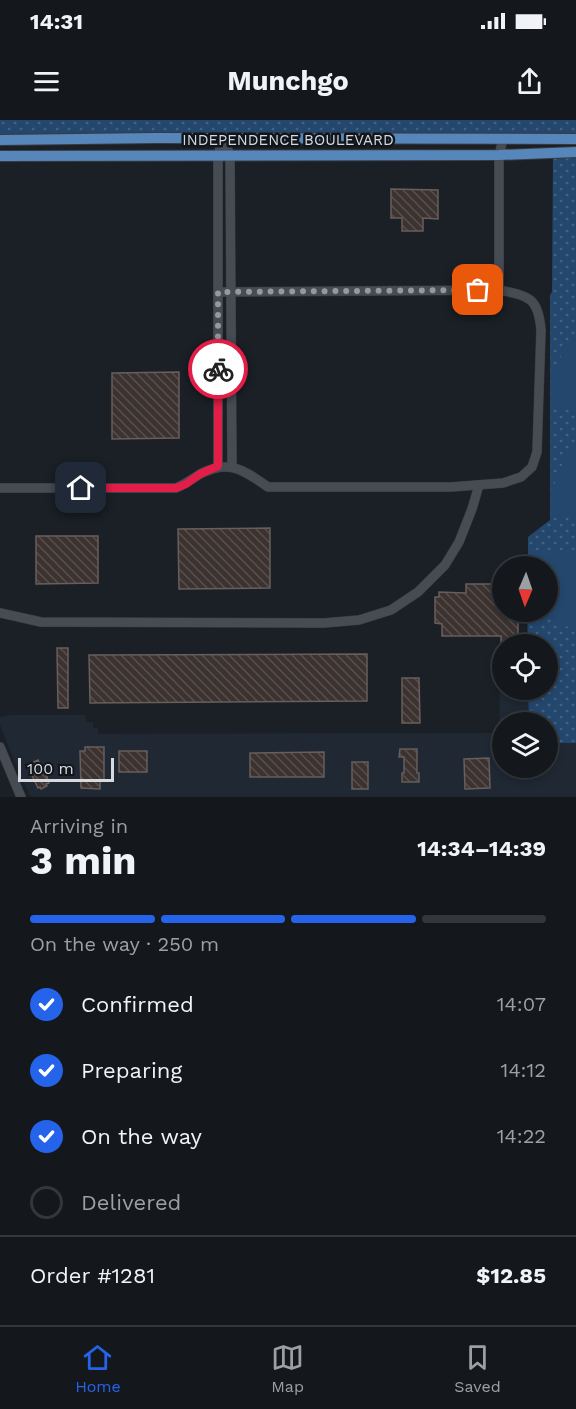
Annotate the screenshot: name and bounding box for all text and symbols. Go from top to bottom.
text: 14:31 [30,9,83,34]
icon: menu [30,65,63,98]
text: Munchgo [227,65,349,97]
icon: share [513,65,546,98]
street label: INDEPENDENCE BOULEVARD [182,131,394,149]
pin [452,264,503,315]
icon: bag [461,273,494,306]
courier [188,339,248,399]
icon: bike [202,353,235,386]
pin [55,462,106,513]
icon: home [64,471,97,504]
north arrow [492,556,558,622]
map controls [492,556,558,778]
button: locate [492,634,558,700]
button: layers [492,712,558,778]
scale bar [18,755,114,782]
text: 100 m [27,759,74,778]
text: Arriving in [30,814,128,838]
text: 14:34–14:39 [417,836,546,861]
text: 3 min [30,838,137,883]
text: On the way · 250 m [30,932,219,956]
icon: check [30,988,63,1021]
text: Confirmed [81,992,194,1017]
text: 14:07 [497,992,546,1016]
icon: check [30,1054,63,1087]
text: Preparing [81,1058,182,1083]
text: 14:12 [501,1058,546,1082]
icon: check [30,1120,63,1153]
text: On the way [81,1124,202,1149]
text: 14:22 [497,1124,546,1148]
text: Delivered [81,1190,181,1215]
text: Order #1281 [30,1263,155,1288]
text: $12.85 [476,1263,546,1288]
tab: Home [75,1341,121,1396]
tab: Map [271,1341,304,1396]
tab: Saved [454,1341,501,1396]

